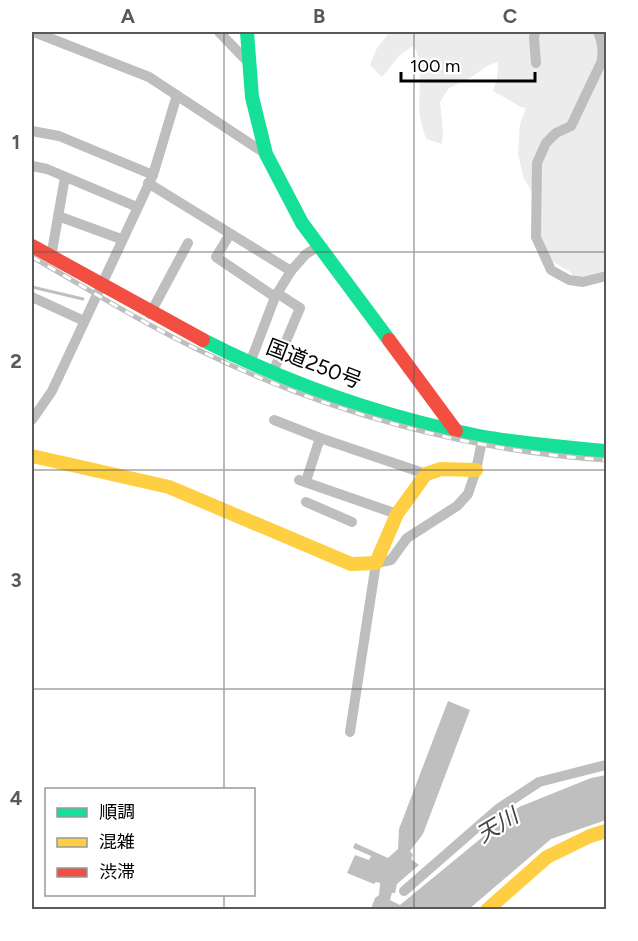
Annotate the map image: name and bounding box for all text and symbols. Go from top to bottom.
text: A [121,4,136,28]
text: B [313,4,325,28]
text: C [503,4,517,28]
scale bar [401,45,534,83]
text: 100 m [410,55,460,77]
text: 1 [12,130,20,154]
street label: 国道250号 [263,334,365,393]
text: 2 [10,349,22,373]
text: 3 [10,568,22,592]
text: 4 [10,786,23,810]
legend [45,788,255,896]
text: 順調 [99,801,135,823]
water label: 天川 [471,801,525,848]
text: 混雑 [99,831,135,853]
text: 渋滞 [99,861,135,883]

